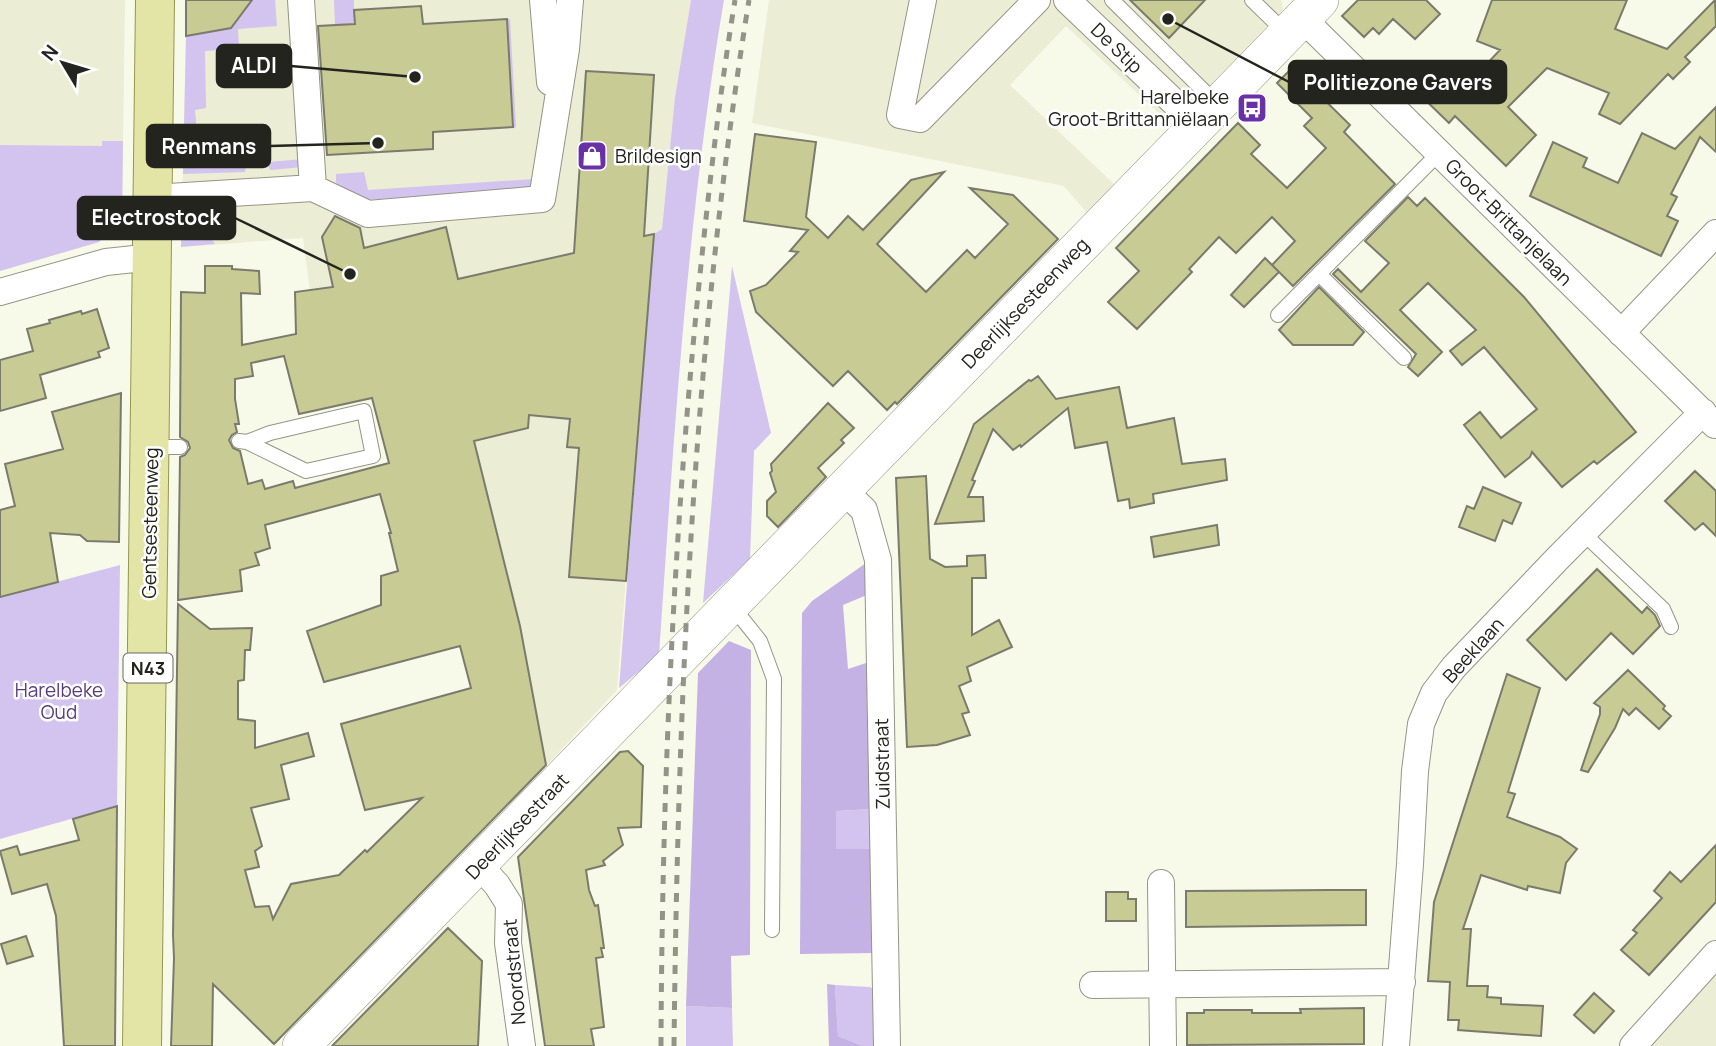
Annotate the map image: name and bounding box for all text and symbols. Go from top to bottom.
street label: De Stip [1085,17,1149,79]
north arrow [28,28,98,98]
text: N [35,39,64,66]
callout: ALDI [217,45,291,87]
text: ALDI [231,51,277,79]
callout: Politiezone Gavers [1289,61,1506,103]
text: Politiezone Gavers [1304,68,1492,96]
place label: Harelbeke Groot-Brittanniëlaan [1048,84,1229,132]
bus stop icon: Harelbeke Groot-Brittanniëlaan [1235,91,1269,125]
callout: Renmans [147,125,270,167]
text: Renmans [162,132,256,160]
shop icon: Brildesign [575,139,609,173]
place label: Brildesign [615,143,702,169]
street label: Groot-Brittanjelaan [1440,153,1578,291]
callout: Electrostock [78,197,235,239]
text: Electrostock [91,203,221,231]
street label: Deerlijksesteenweg [956,232,1094,374]
street label: Gentsesteenweg [136,447,164,599]
street label: Beeklaan [1437,612,1509,688]
road number: N43 [124,654,172,682]
park label: Harelbeke Oud [15,677,103,725]
street label: Zuidstraat [868,718,896,810]
street label: Deerlijksestraat [460,767,574,885]
street label: Noordstraat [496,918,532,1026]

